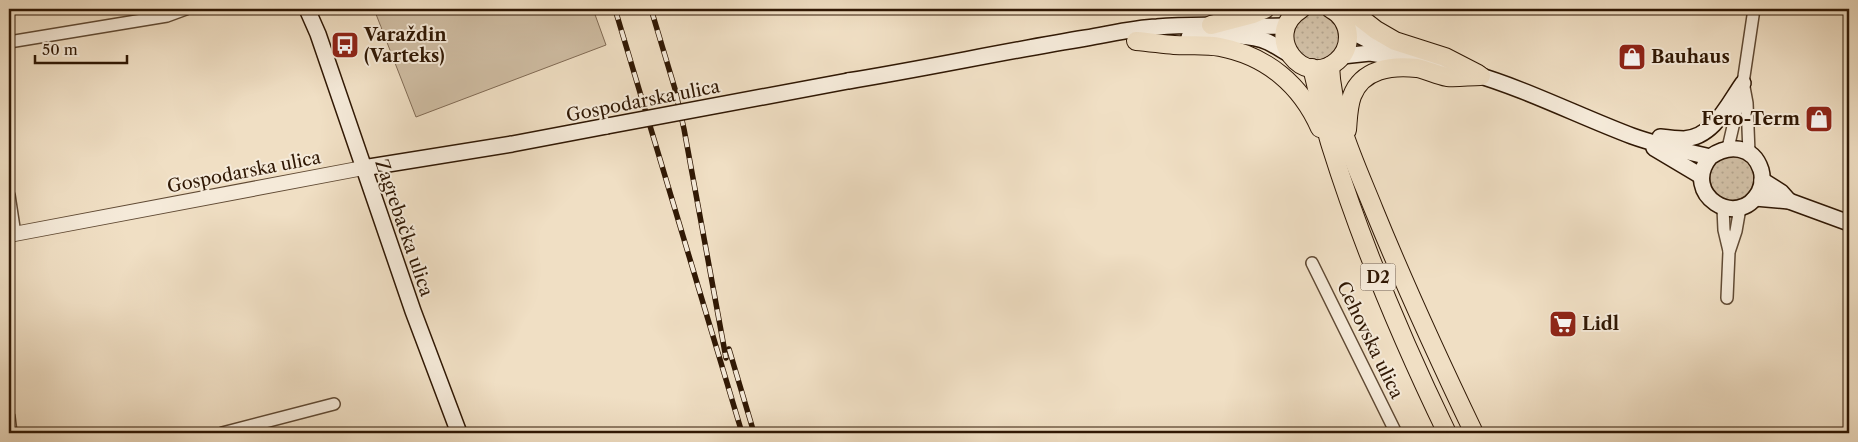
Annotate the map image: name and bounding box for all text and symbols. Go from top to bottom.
place label: Varaždin (Varteks) [363,24,447,67]
bus stop icon: Varaždin (Varteks) [330,30,360,60]
scale bar [35,32,128,64]
text: 50 m [42,40,78,59]
shop icon: Bauhaus [1617,42,1647,72]
place label: Bauhaus [1651,46,1730,68]
street label: Gospodarska ulica [564,75,722,127]
shop icon: Fero-Term [1804,104,1834,134]
place label: Fero-Term [1701,108,1800,130]
street label: Gospodarska ulica [165,146,323,198]
street label: Zagrebačka ulica [370,157,438,300]
road number: D2 [1360,264,1396,290]
street label: Cehovska ulica [1332,278,1408,403]
supermarket icon: Lidl [1548,309,1578,339]
place label: Lidl [1582,313,1619,335]

